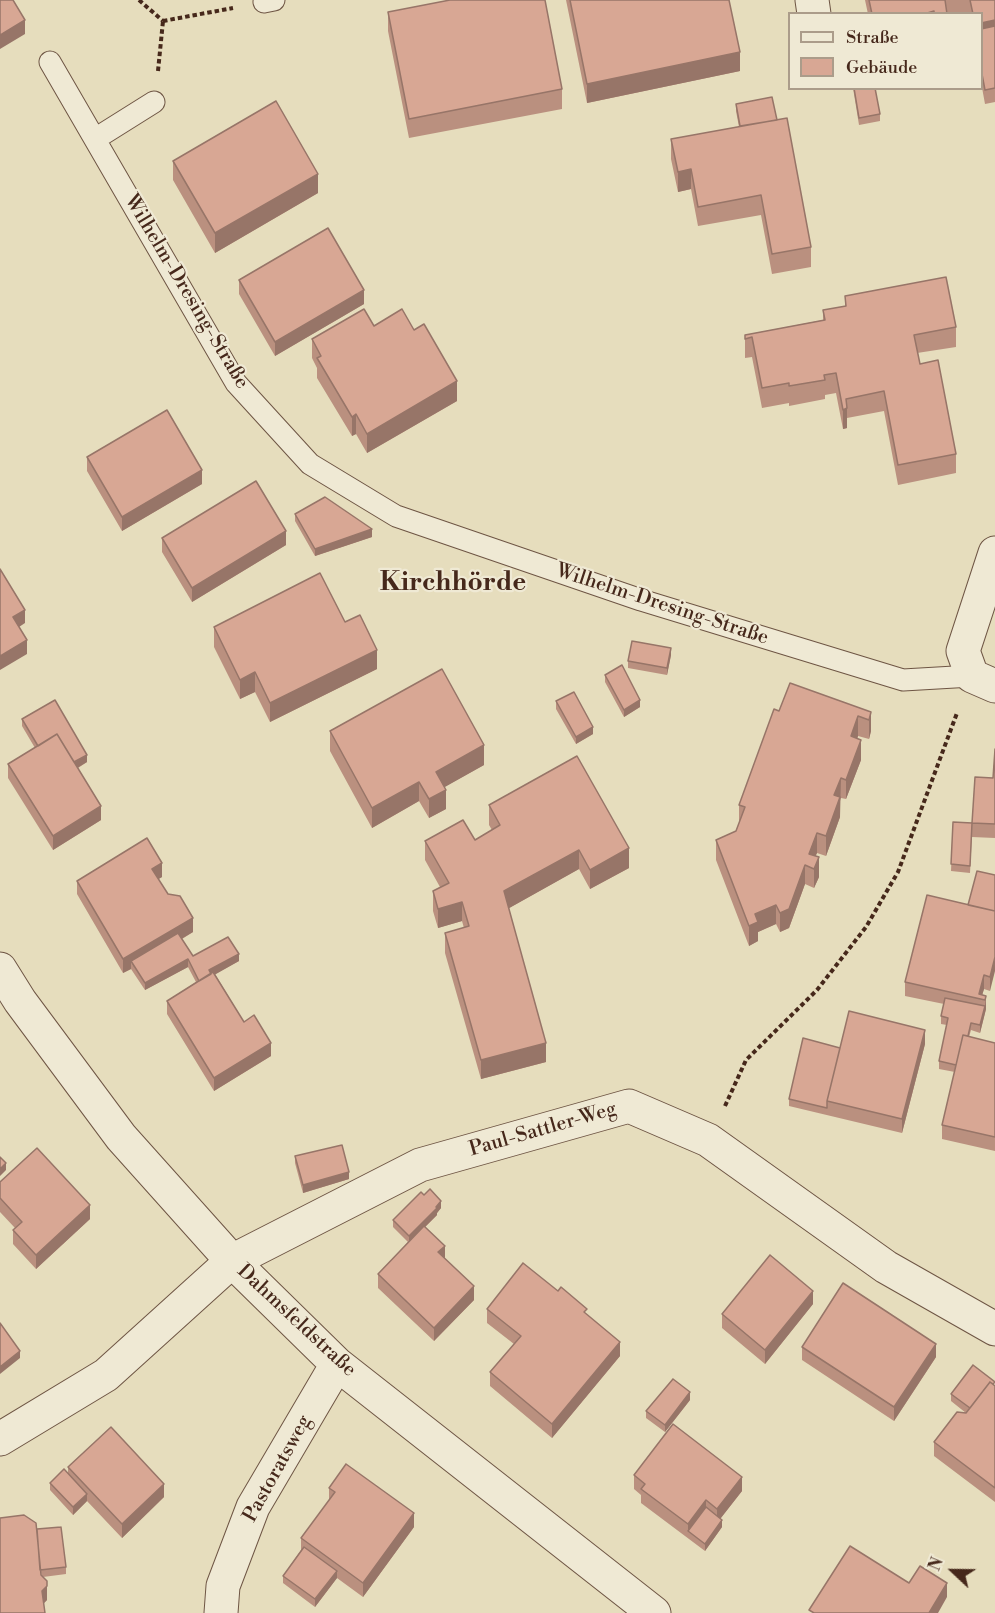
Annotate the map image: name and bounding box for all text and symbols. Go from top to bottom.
legend [788,12,983,90]
text: Straße [846,26,899,49]
text: Gebäude [846,56,917,79]
street label: Wilhelm-Dresing-Straße [119,191,253,393]
street label: Wilhelm-Dresing-Straße [553,559,771,651]
district label: Kirchhörde [380,568,526,600]
street label: Paul-Sattler-Weg [467,1097,619,1163]
street label: Dahmsfeldstraße [231,1260,361,1382]
street label: Pastoratsweg [239,1411,317,1527]
north arrow [923,1541,983,1601]
text: N [925,1555,948,1574]

